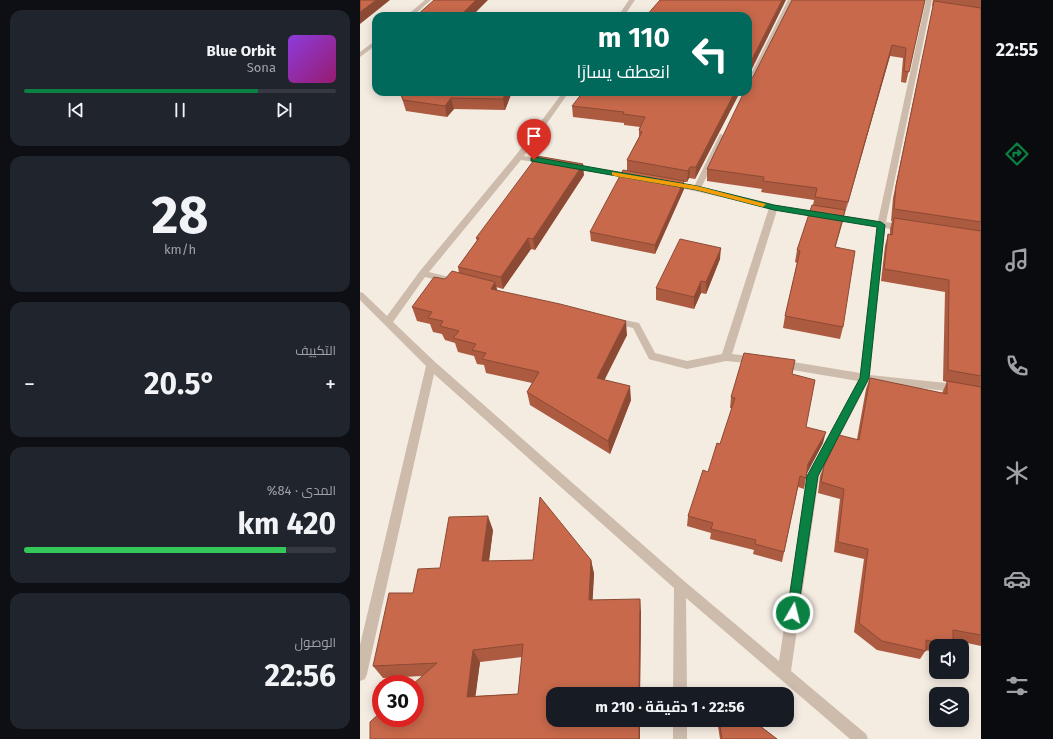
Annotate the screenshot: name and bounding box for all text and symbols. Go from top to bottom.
text: 110 m [598,21,670,54]
icon: left [684,28,736,80]
text: 22:55 [996,39,1038,61]
text: Blue Orbit [207,42,276,60]
text: Sona [247,60,276,75]
text: انعطف يسارًا [576,61,670,83]
icon: previous [65,99,87,121]
icon: pause [169,99,191,121]
icon: next [273,99,295,121]
pin [517,119,551,160]
icon: arrive [523,125,545,147]
icon: directions [1003,140,1031,168]
text: 28 [151,184,209,247]
text: km/h [164,242,196,257]
icon: music [1003,246,1031,274]
text: التكييف [295,343,336,358]
icon: phone [1003,352,1031,380]
text: 20.5° [144,366,216,402]
text: − [24,371,35,398]
text: + [325,371,336,398]
icon: climate [1003,459,1031,487]
text: المدى · 84% [267,483,336,498]
text: 420 km [238,506,336,542]
icon: car [1003,565,1031,593]
position arrow [772,592,814,634]
text: الوصول [295,635,336,650]
map controls [929,639,969,727]
button: sound [929,639,969,679]
text: 22:56 [265,658,336,694]
icon: filters [1003,672,1031,700]
speed limit sign: 30 [372,675,424,727]
button: layers [929,687,969,727]
text: 22:56 · 1 دقيقة · 210 m [595,698,745,716]

